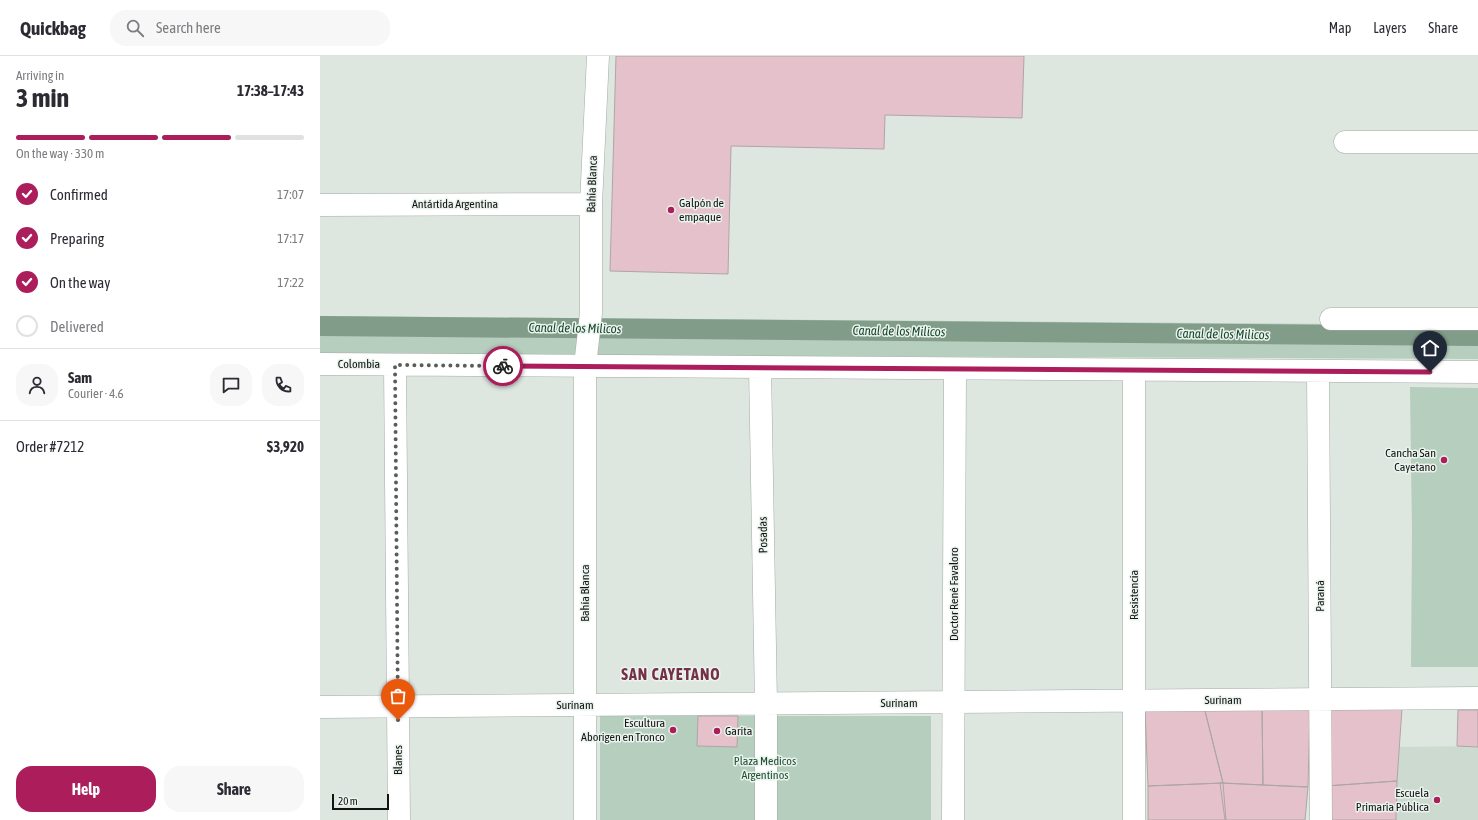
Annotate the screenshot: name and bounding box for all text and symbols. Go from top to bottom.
search box [110,10,390,46]
text: Quickbag [20,17,86,39]
icon: search [124,17,146,39]
text: Search here [156,19,221,36]
text: Map [1329,20,1351,36]
text: Layers [1373,20,1406,36]
text: Share [1428,20,1458,36]
text: Arriving in [16,68,64,83]
text: 17:38–17:43 [237,82,304,99]
text: 3 min [16,83,69,113]
text: On the way · 330 m [16,146,104,161]
street label: Bahía Blanca [584,155,600,213]
icon: check [16,183,38,205]
text: Confirmed [50,186,108,203]
text: 17:07 [277,187,304,202]
place label: Galpón de empaque [679,196,724,224]
street label: Antártida Argentina [412,197,498,211]
marker: Galpón de empaque [666,205,676,215]
icon: check [16,227,38,249]
text: Preparing [50,230,104,247]
text: 17:17 [277,231,304,246]
icon: check [16,271,38,293]
text: On the way [50,274,111,291]
text: 17:22 [277,275,304,290]
text: Delivered [50,318,104,335]
water label: Canal de los Milicos [529,320,622,336]
water label: Canal de los Milicos [853,323,946,339]
water label: Canal de los Milicos [1177,326,1270,342]
pin [1413,331,1447,372]
icon: home [1419,337,1441,359]
courier [483,346,523,386]
icon: bike [492,355,514,377]
street label: Colombia [338,357,380,371]
button: person [16,364,58,406]
button: chat [210,364,252,406]
button: phone [262,364,304,406]
text: Sam [68,369,92,386]
text: Courier · 4.6 [68,386,124,401]
text: Order #7212 [16,438,84,455]
text: $3,920 [267,438,304,455]
place label: Cancha San Cayetano [1385,446,1436,474]
marker: Cancha San Cayetano [1439,455,1449,465]
street label: Posadas [756,517,770,553]
street label: Doctor René Favaloro [947,547,961,641]
street label: Bahía Blanca [578,564,592,622]
street label: Resistencia [1127,570,1141,620]
street label: Paraná [1313,580,1327,612]
district label: SAN CAYETANO [621,665,721,683]
pin [381,679,415,720]
icon: bag [387,685,409,707]
street label: Surinam [1204,693,1242,707]
street label: Surinam [880,696,918,710]
street label: Surinam [556,698,594,712]
place label: Escultura Aborigen en Tronco [581,716,665,744]
place label: Garita [725,724,752,738]
marker: Escultura Aborigen en Tronco [668,725,678,735]
marker: Garita [712,726,722,736]
street label: Blanes [391,745,405,775]
park label: Plaza Medicos Argentinos [734,754,796,782]
button: Help [16,766,156,812]
button: Share [164,766,304,812]
place label: Escuela Primaria Pública [1356,786,1429,814]
scale bar [332,792,389,811]
text: 20 m [338,795,358,807]
marker: Escuela Primaria Pública [1432,795,1442,805]

